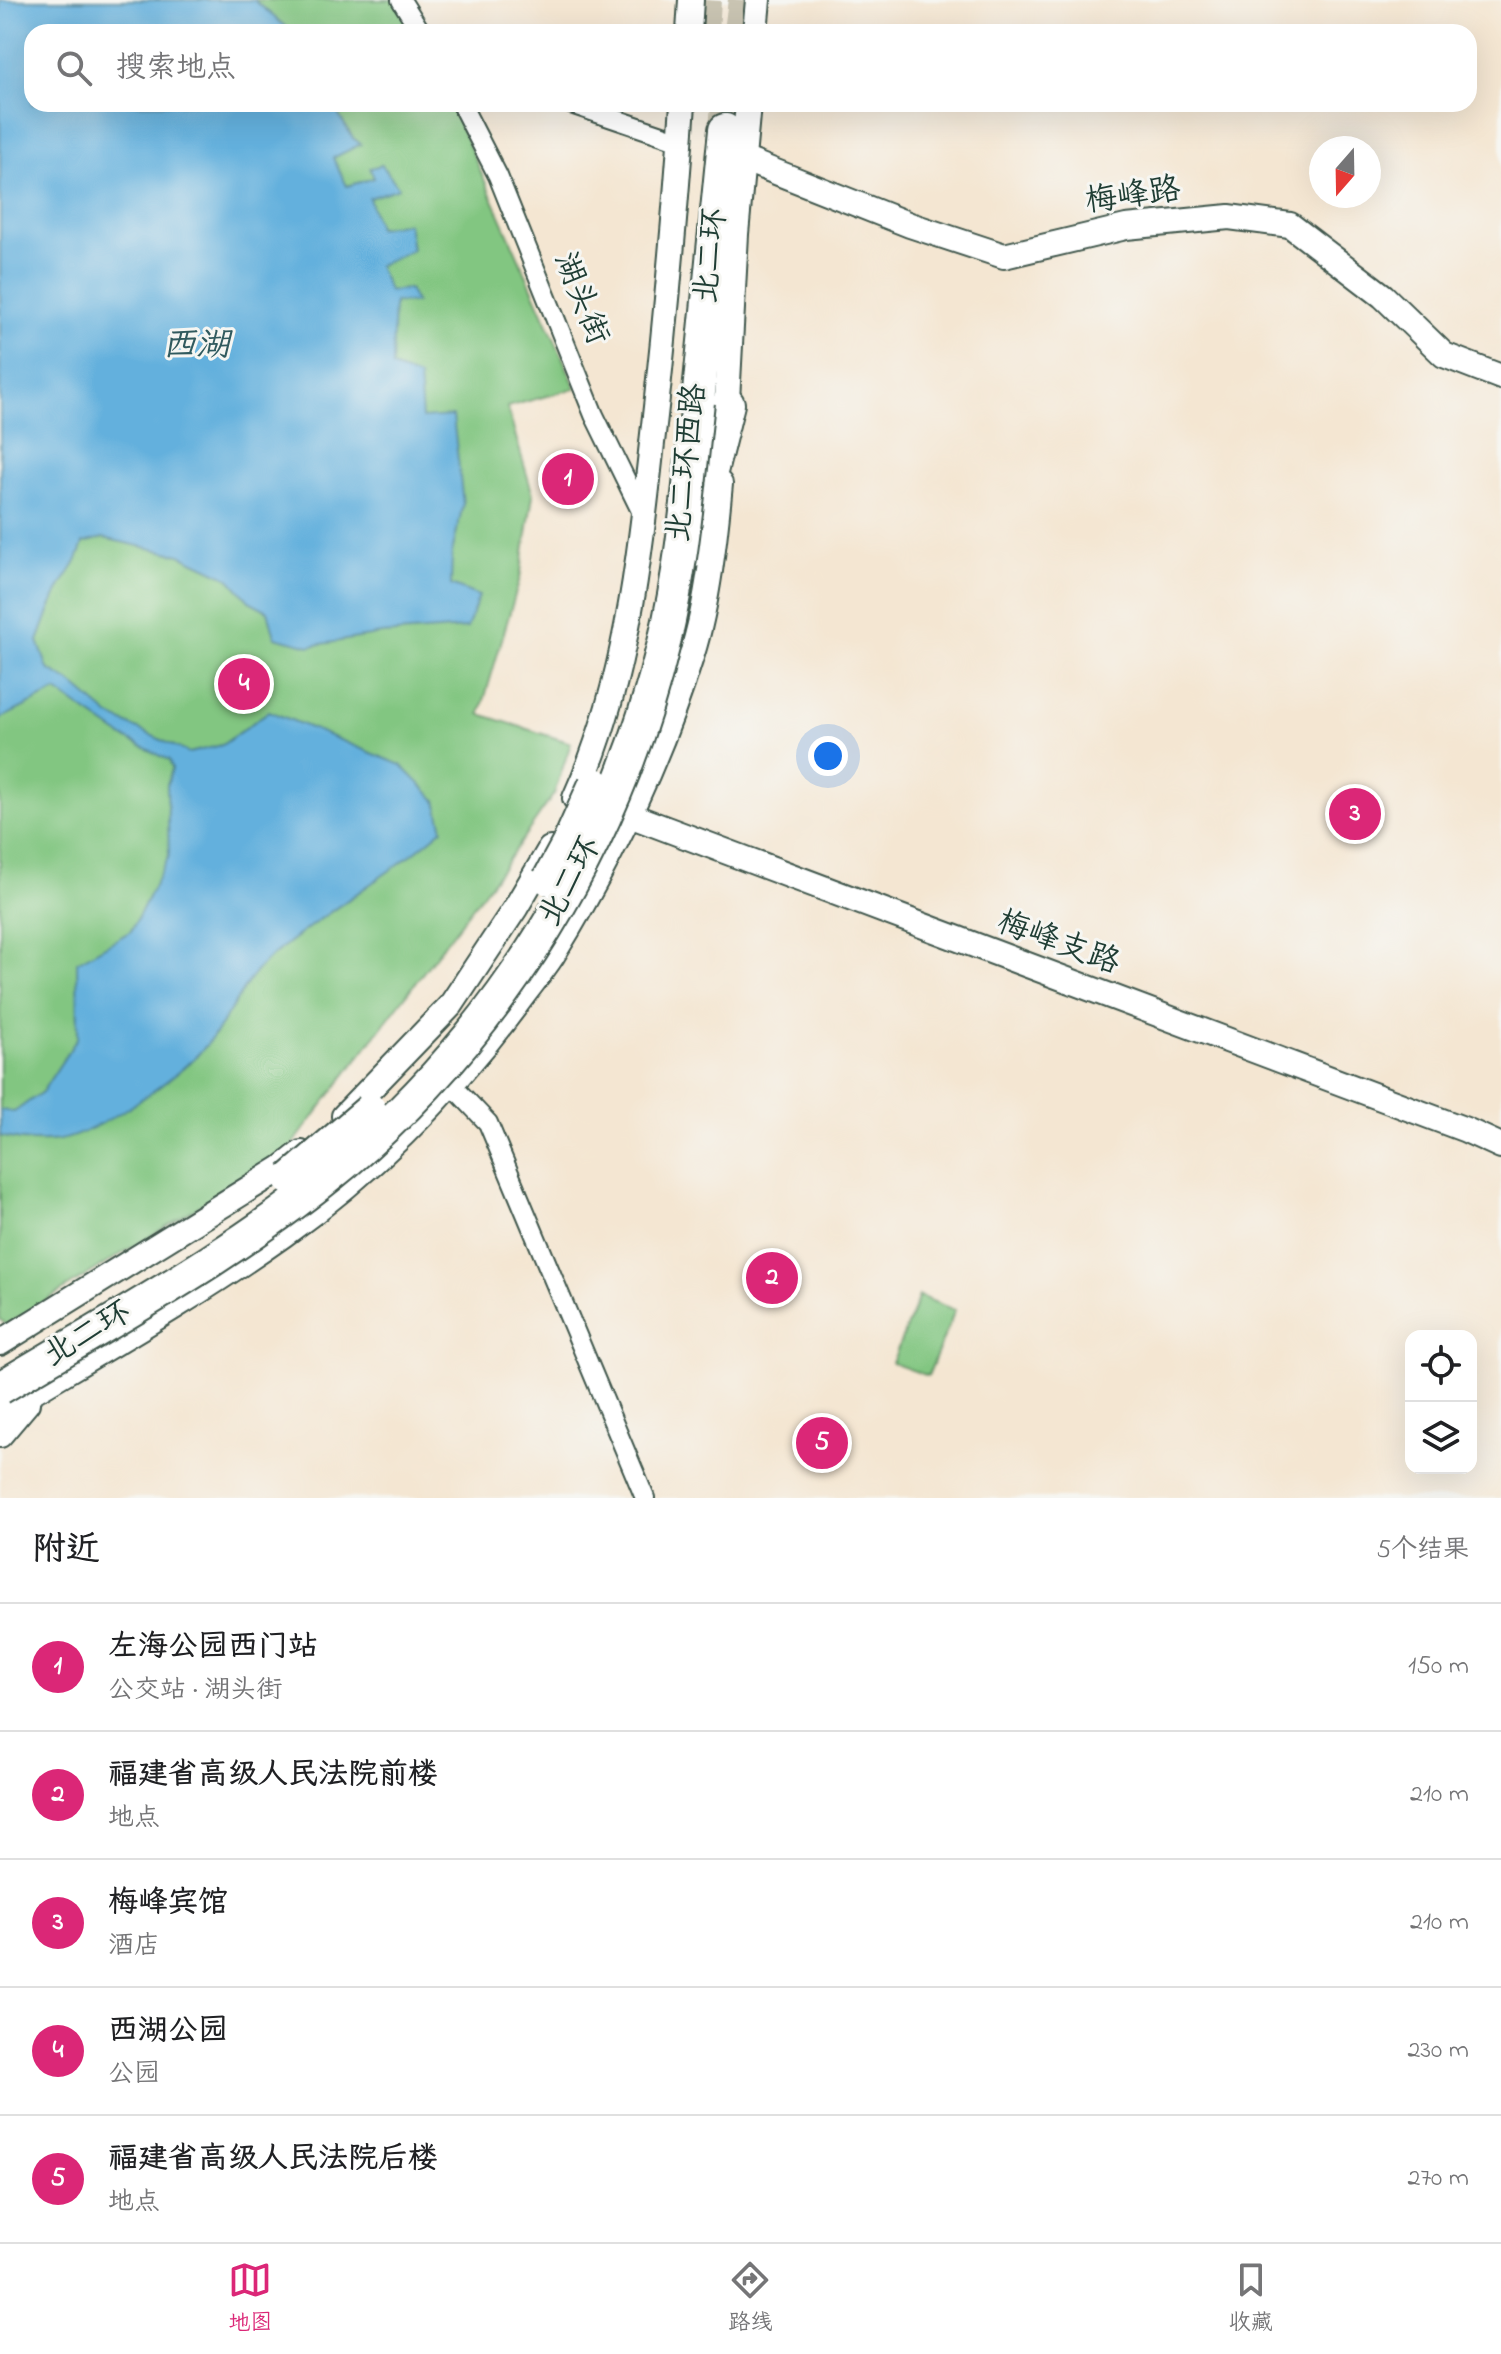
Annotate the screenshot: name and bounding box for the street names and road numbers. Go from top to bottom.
street label: 梅峰路 [1082,167,1184,227]
street label: 北二环 [684,206,740,306]
street label: 湖头街 [540,246,620,352]
street label: 北二环西路 [656,381,720,545]
street label: 北二环 [528,829,614,935]
street label: 梅峰支路 [990,900,1126,988]
street label: 北二环 [35,1290,141,1380]

